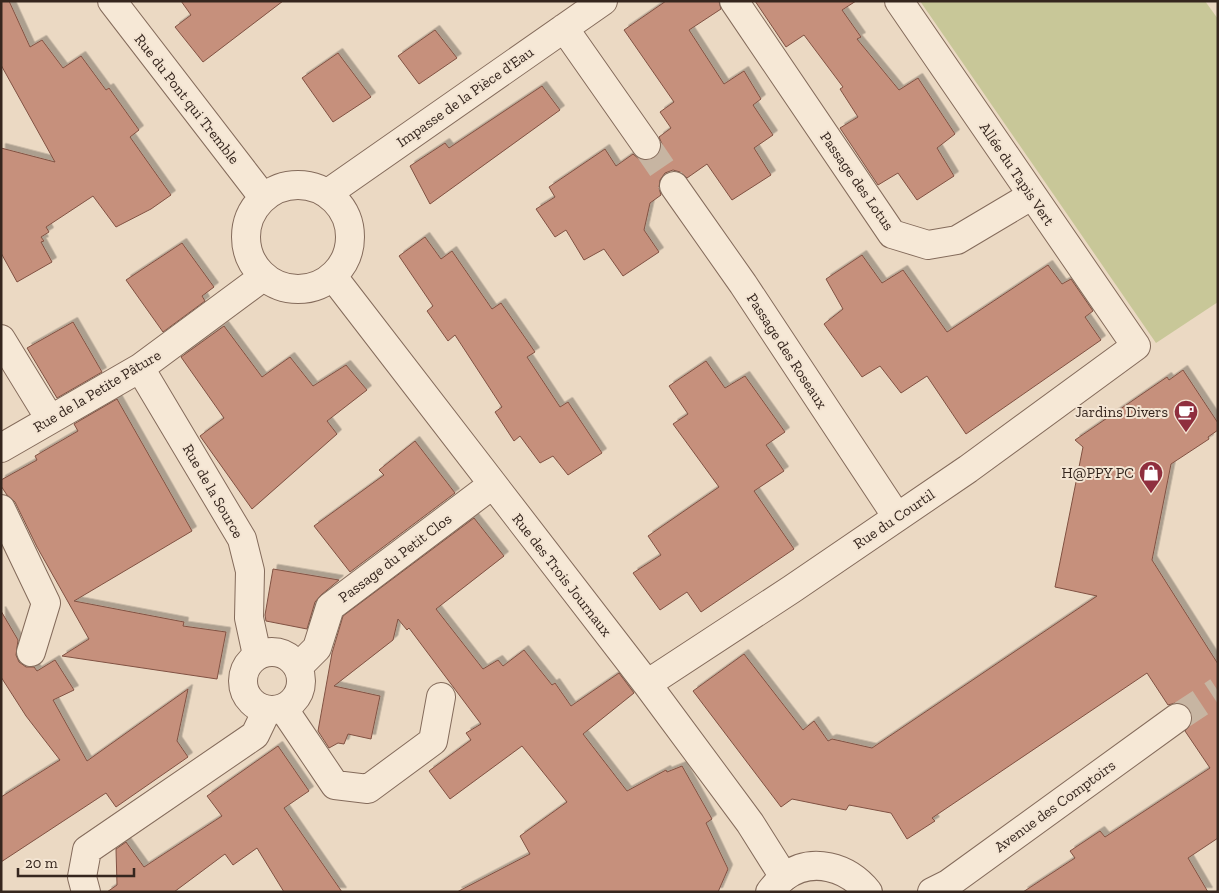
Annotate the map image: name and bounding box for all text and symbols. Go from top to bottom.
street label: Rue du Pont qui Tremble [131,30,243,168]
street label: Impasse de la Pièce d'Eau [393,43,537,151]
street label: Allée du Tapis Vert [976,119,1058,229]
street label: Passage des Lotus [816,128,898,234]
street label: Passage des Roseaux [743,290,831,412]
street label: Rue de la Petite Pâture [30,346,164,436]
cafe icon: Jardins Divers [1173,399,1199,433]
place label: Jardins Divers [1075,403,1168,421]
street label: Rue de la Source [179,441,247,541]
shop icon: H@PPY PC [1138,460,1164,494]
place label: H@PPY PC [1062,464,1134,482]
street label: Rue du Courtil [850,485,938,553]
street label: Passage du Petit Clos [335,510,455,606]
street label: Rue des Trois Journaux [508,510,616,640]
street label: Avenue des Comptoirs [991,756,1119,856]
scale bar [18,846,134,878]
text: 20 m [25,854,58,872]

